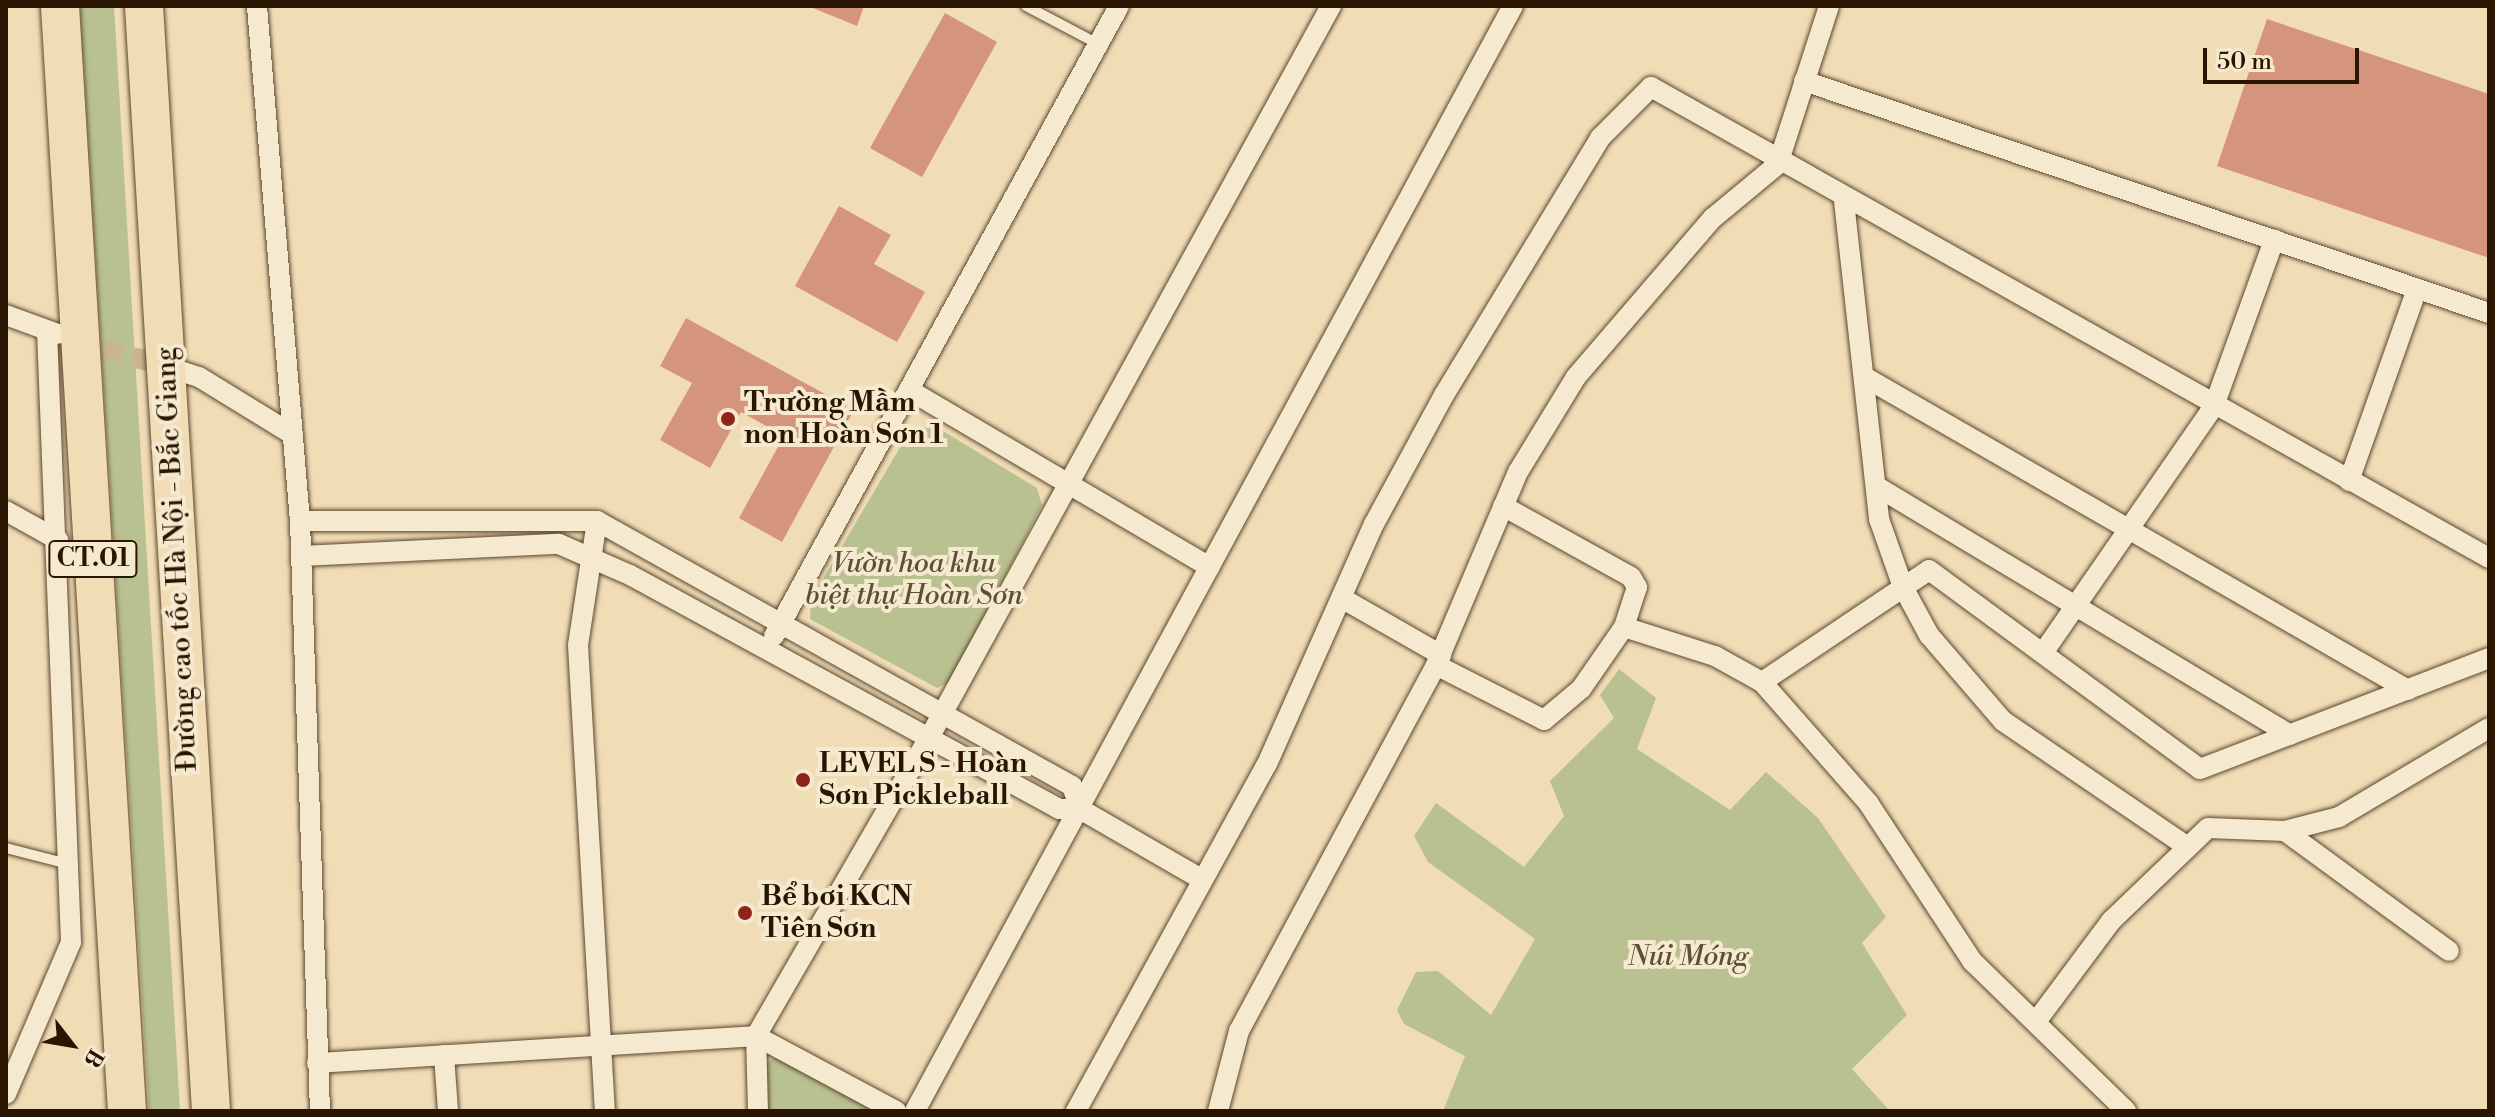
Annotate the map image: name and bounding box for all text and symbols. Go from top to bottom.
scale bar [2207,32,2363,82]
text: 50 m [2217,47,2272,77]
street label: Đường cao tốc Hà Nội - Bắc Giang [149,346,205,772]
place label: Trường Mầm non Hoàn Sơn 1 [744,386,943,452]
marker: Trường Mầm non Hoàn Sơn 1 [719,410,737,428]
road number: CT.01 [47,537,139,581]
park label: Vườn hoa khu biệt thự Hoàn Sơn [805,547,1023,613]
place label: LEVEL S - Hoàn Sơn Pickleball [819,747,1027,813]
marker: LEVEL S - Hoàn Sơn Pickleball [794,771,812,789]
place label: Bể bơi KCN Tiên Sơn [761,880,912,946]
marker: Bể bơi KCN Tiên Sơn [736,904,754,922]
park label: Núi Móng [1628,940,1748,974]
north arrow [32,1005,112,1085]
text: B [77,1044,109,1072]

